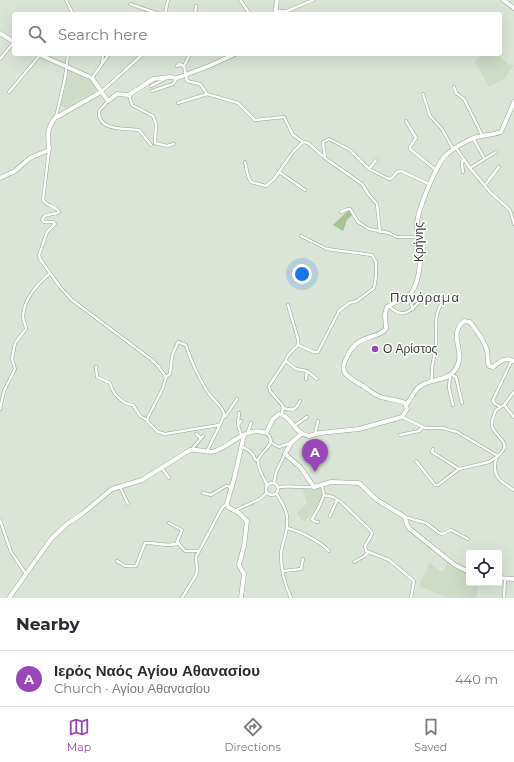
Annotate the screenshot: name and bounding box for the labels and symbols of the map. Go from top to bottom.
street label: Κρήνης [411,222,426,262]
your location [292,264,312,284]
district label: Πανόραμα [390,289,460,305]
place label: Ο Αρίστος [383,341,438,356]
marker: Ο Αρίστος [370,344,380,354]
pin: A [302,439,328,472]

